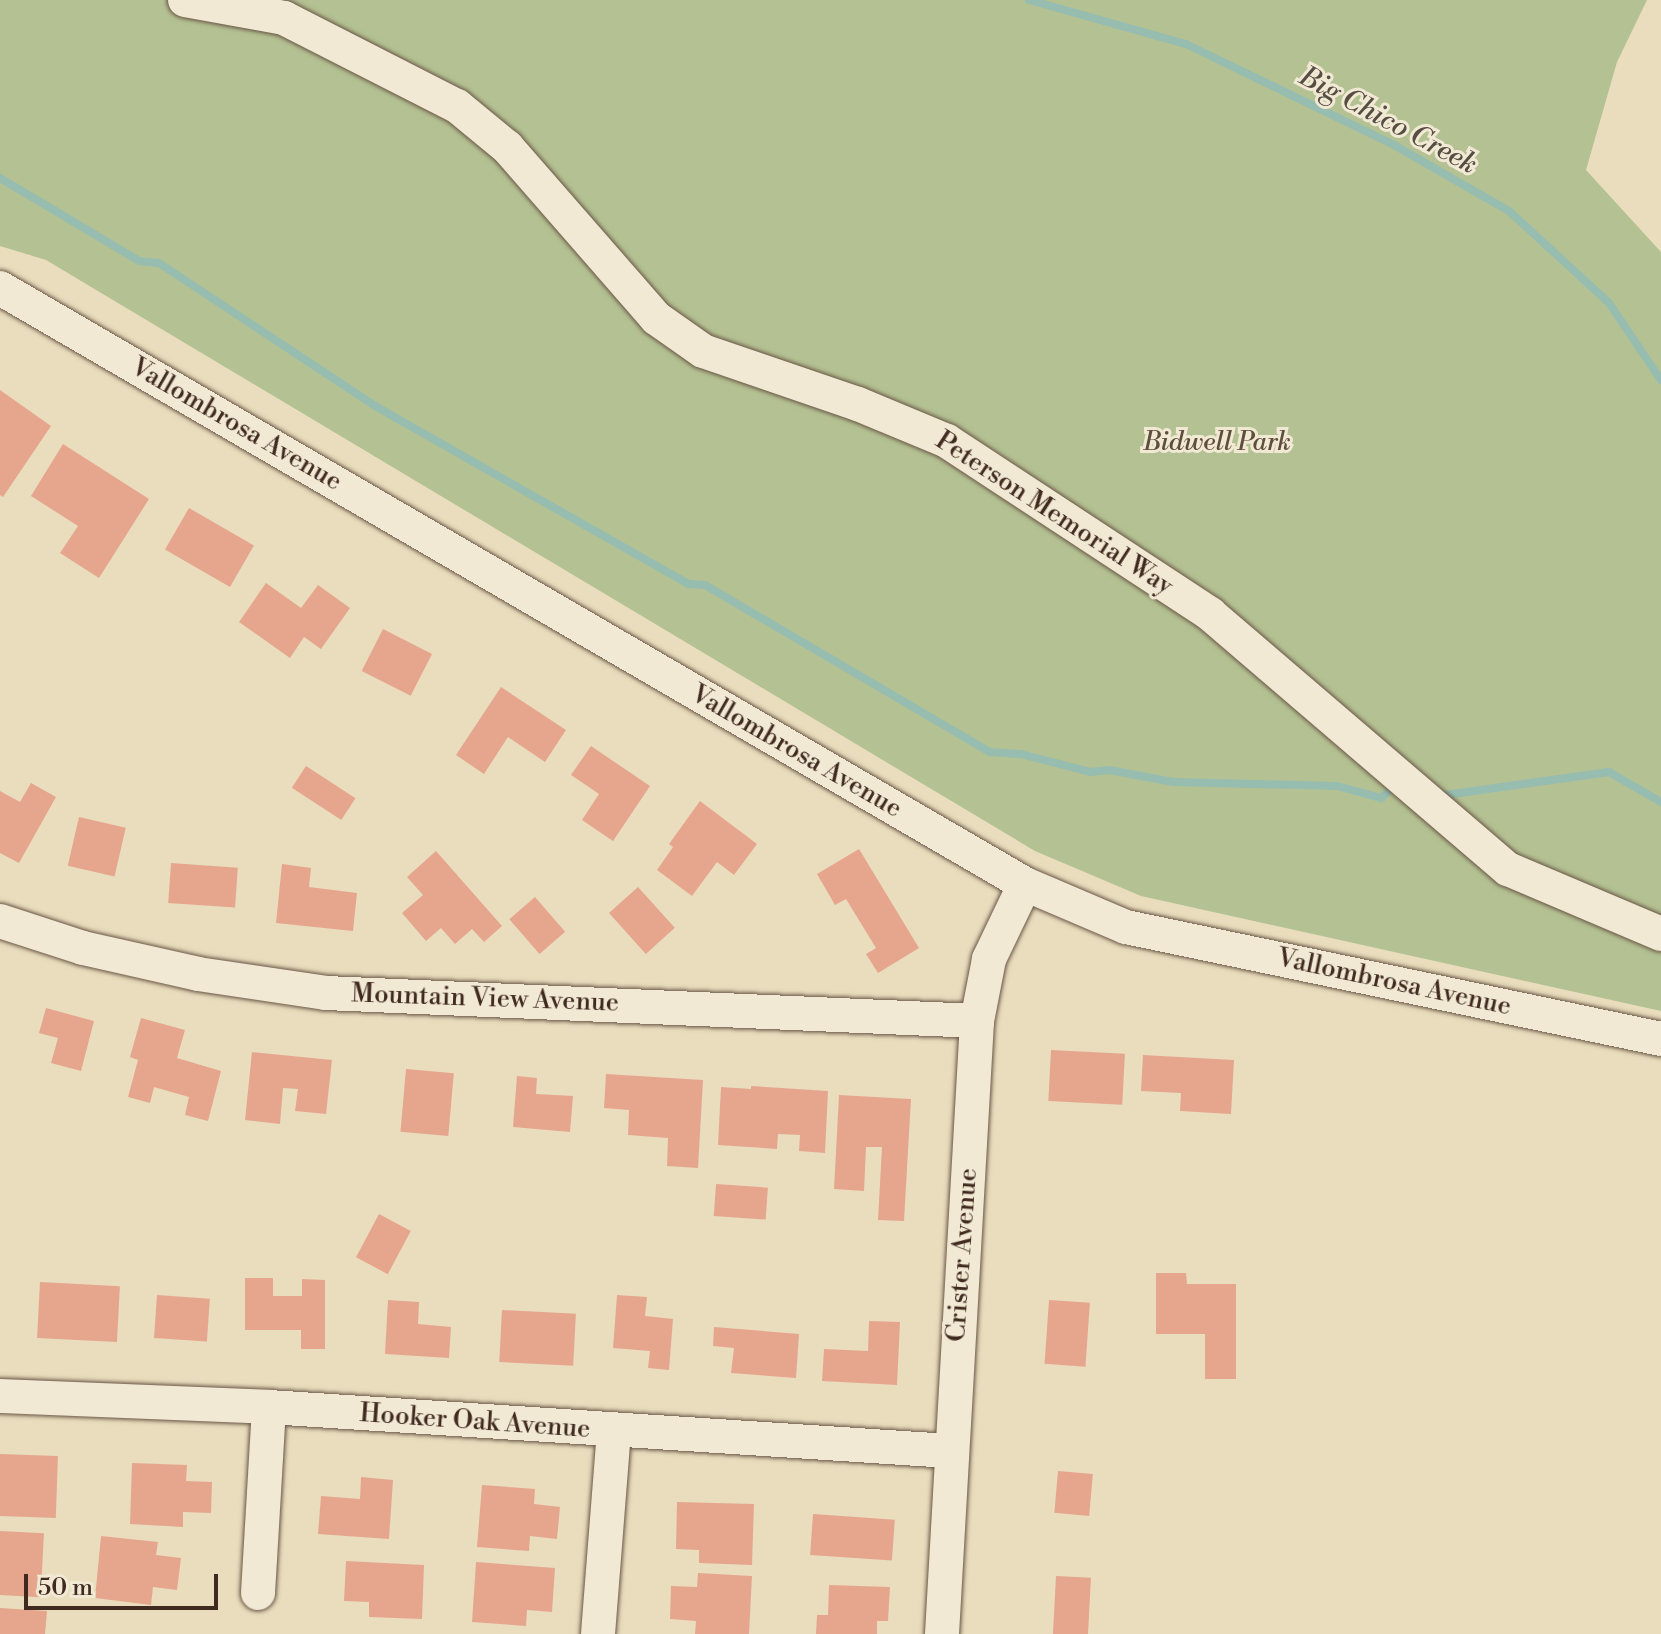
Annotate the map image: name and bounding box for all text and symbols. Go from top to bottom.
water label: Big Chico Creek [1293,60,1483,182]
street label: Vallombrosa Avenue [125,352,347,498]
street label: Peterson Memorial Way [929,425,1179,603]
park label: Bidwell Park [1143,427,1291,459]
street label: Vallombrosa Avenue [685,679,907,825]
street label: Vallombrosa Avenue [1274,943,1514,1023]
street label: Mountain View Avenue [351,979,619,1019]
street label: Crister Avenue [941,1167,985,1343]
street label: Hooker Oak Avenue [359,1398,591,1446]
scale bar [28,1558,222,1608]
text: 50 m [38,1573,93,1603]

